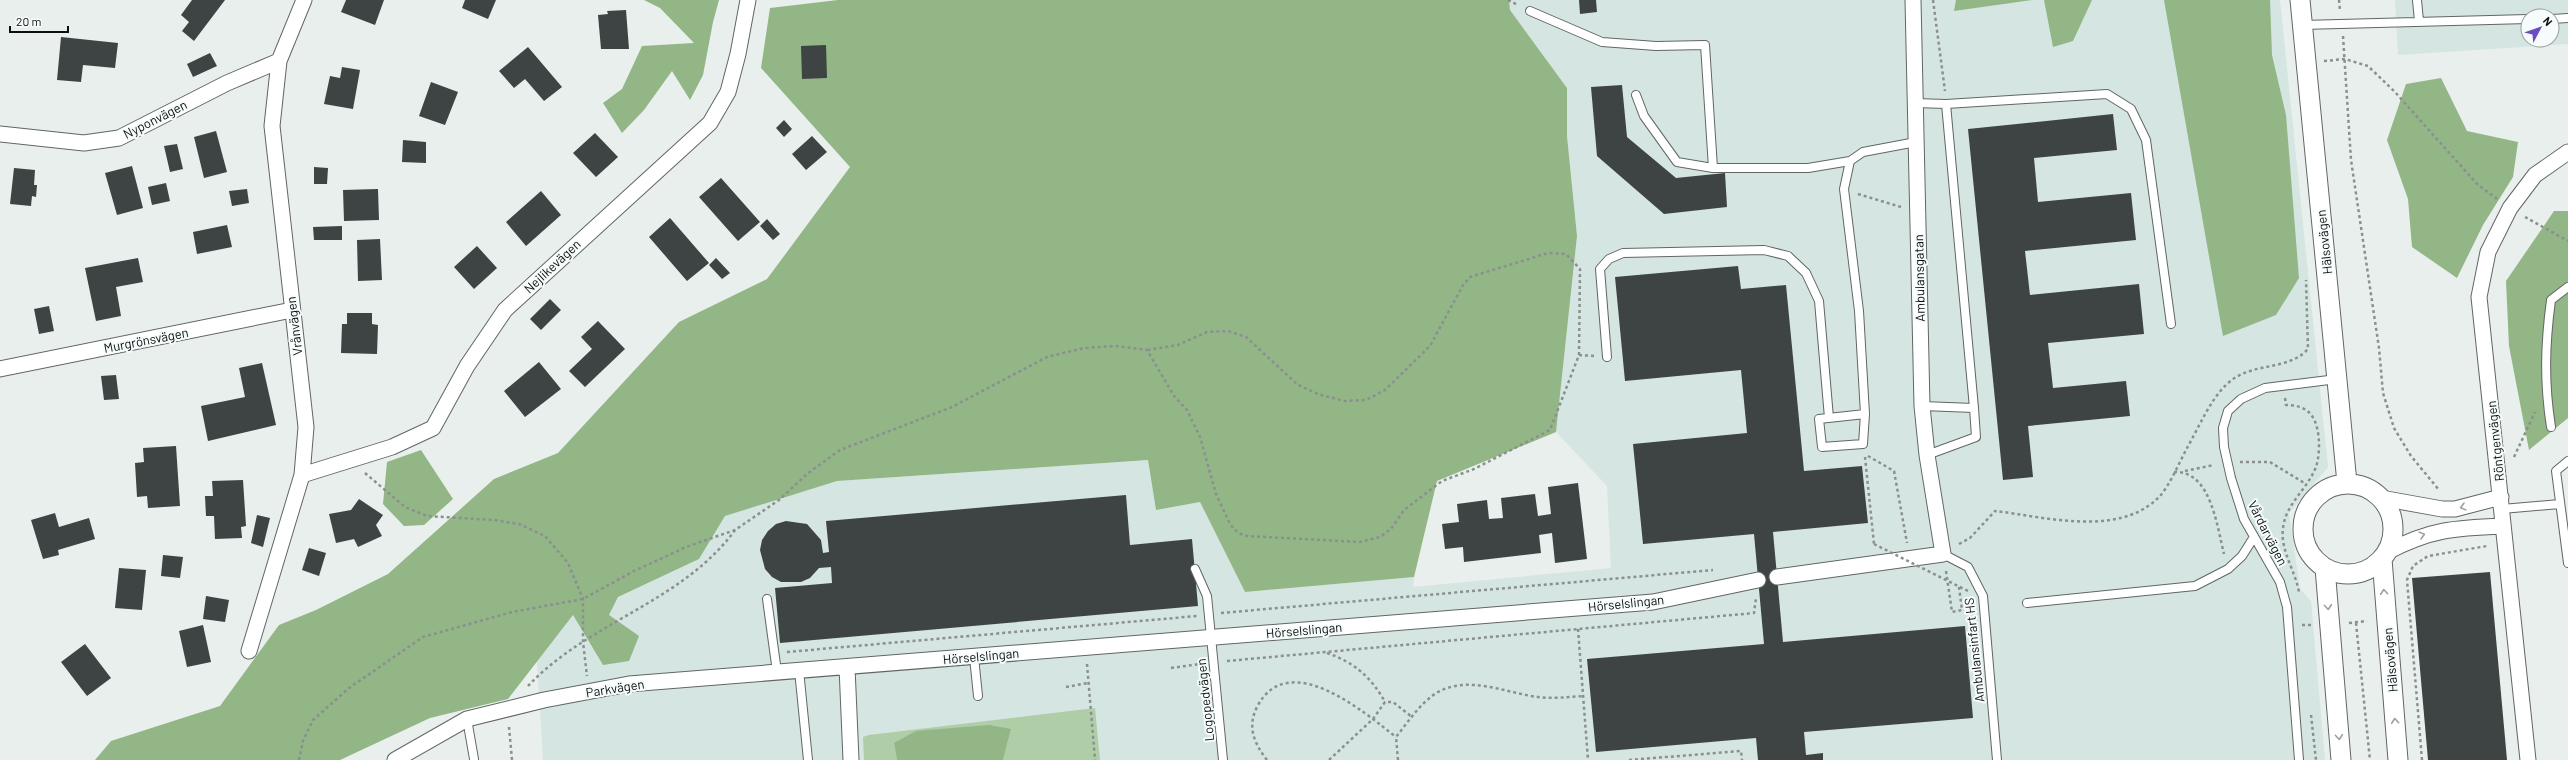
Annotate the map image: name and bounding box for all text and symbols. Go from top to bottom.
scale bar [10,8,68,34]
north arrow [2520,8,2560,48]
text: 20 m [16,14,42,28]
text: N [2541,14,2555,28]
street label: Nyponvägen [120,96,190,142]
street label: Hälsovägen [2313,209,2335,275]
street label: Ambulansgatan [1910,234,1928,322]
street label: Nejlikevägen [520,236,584,296]
street label: Vrånvägen [282,296,306,356]
street label: Murgrönsvägen [102,324,190,356]
street label: Röntgenvägen [2483,400,2507,482]
street label: Vårdarvägen [2245,498,2291,568]
one-way arrow [2460,502,2467,511]
one-way arrow [2418,531,2425,540]
one-way arrow [2380,589,2389,595]
street label: Hörselslingan [1587,591,1665,615]
street label: Ambulansinfart HS [1961,597,1987,703]
one-way arrow [2324,604,2333,610]
street label: Hörselslingan [1265,619,1343,641]
street label: Hälsovägen [2379,627,2401,693]
street label: Hörselslingan [942,645,1020,667]
street label: Logopedvägen [1193,658,1217,742]
street label: Parkvägen [585,675,645,701]
one-way arrow [2391,718,2400,724]
one-way arrow [2334,734,2343,740]

